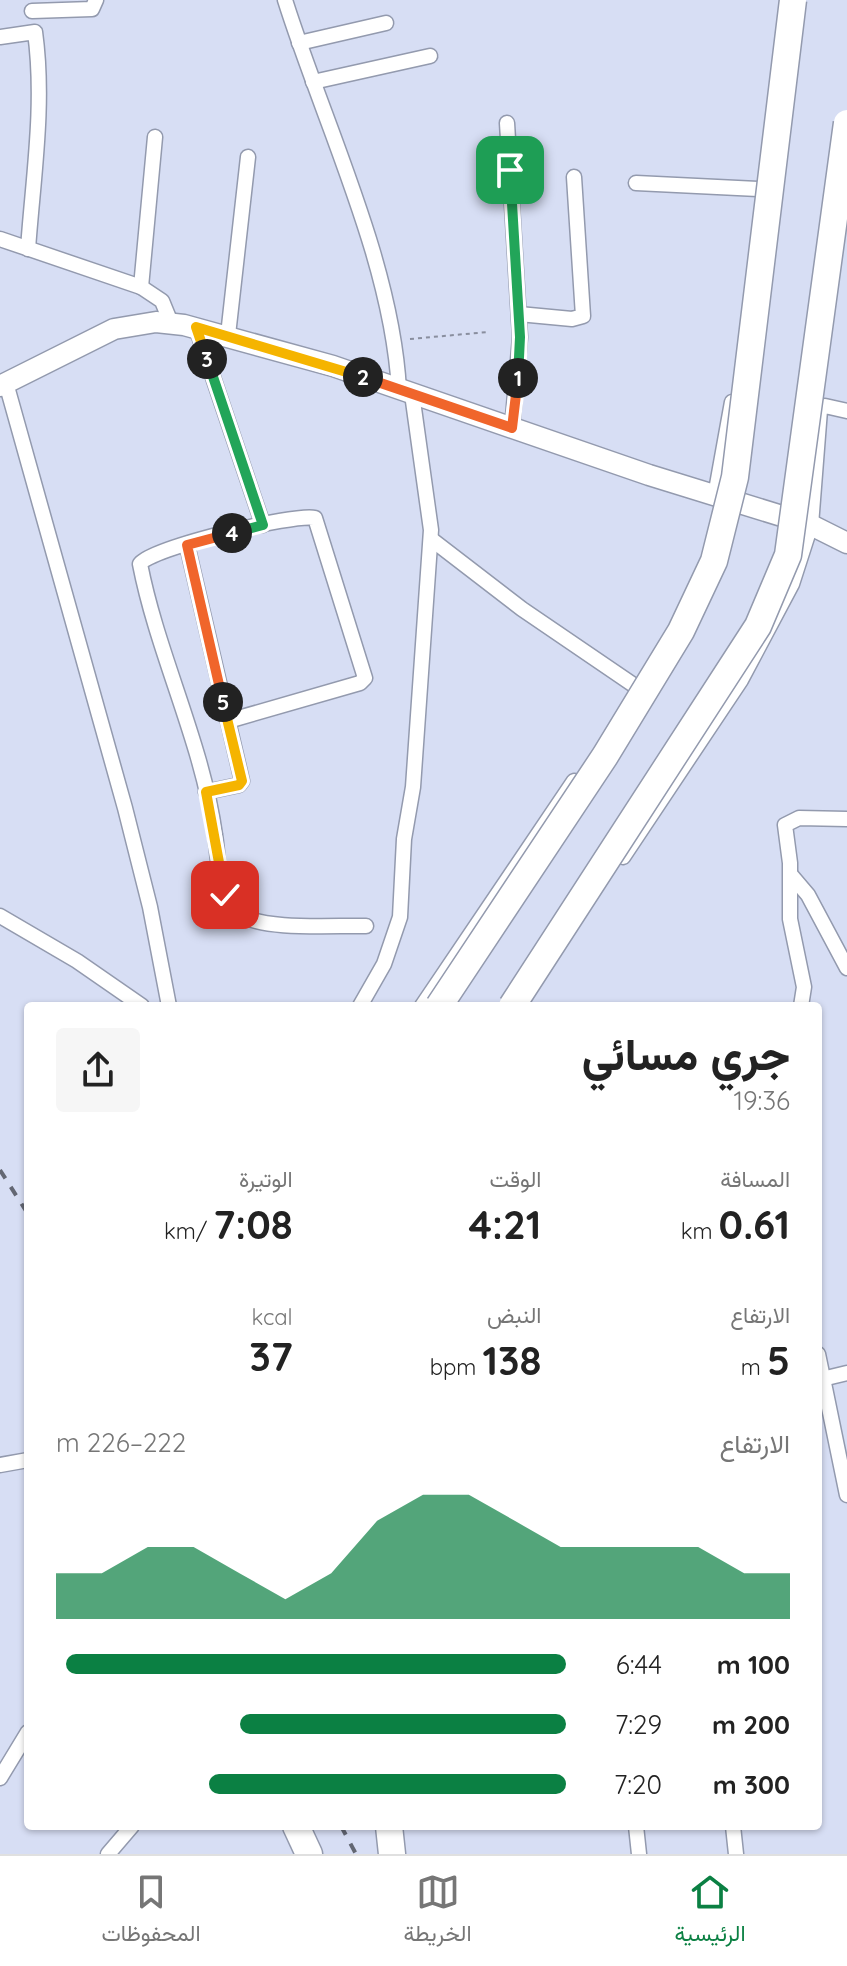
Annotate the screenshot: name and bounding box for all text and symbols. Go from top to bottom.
pin [476,136,544,204]
icon: arrive [488,148,532,192]
pin: 3 [187,339,227,379]
text: 3 [201,345,213,373]
pin: 2 [343,357,383,397]
pin: 1 [498,358,538,398]
text: 2 [357,363,369,391]
text: 1 [514,364,522,392]
pin: 4 [212,513,252,553]
text: 4 [226,519,238,547]
pin: 5 [203,682,243,722]
text: 5 [217,688,229,716]
pin [191,861,259,929]
icon: check [203,873,247,917]
text: جري مسائي [582,1026,790,1081]
button: share [56,1028,140,1112]
text: 19:36 [733,1084,790,1117]
text: الوتيرة [239,1165,293,1193]
text: الوقت [490,1165,541,1193]
text: المسافة [720,1165,790,1193]
text: 7:08 [213,1199,293,1249]
text: 4:21 [469,1199,541,1249]
text: 0.61 [719,1199,790,1249]
text: /km [164,1217,213,1245]
text: km [681,1217,719,1245]
text: النبض [487,1301,541,1329]
text: الارتفاع [730,1301,790,1329]
text: kcal [252,1303,293,1331]
text: 37 [249,1331,293,1381]
text: 138 [482,1335,541,1385]
text: 5 [767,1335,790,1385]
text: bpm [430,1353,482,1381]
text: m [741,1353,767,1381]
text: 222–226 m [56,1426,186,1459]
text: الارتفاع [719,1427,790,1460]
text: 6:44 [616,1648,662,1681]
text: 100 m [717,1648,790,1681]
text: 7:29 [615,1708,662,1741]
text: 200 m [712,1708,790,1741]
text: 7:20 [614,1768,662,1801]
text: 300 m [713,1768,790,1801]
tab: المحفوظات [101,1870,201,1953]
tab: الخريطة [403,1870,472,1953]
tab: الرئيسية [674,1870,746,1953]

